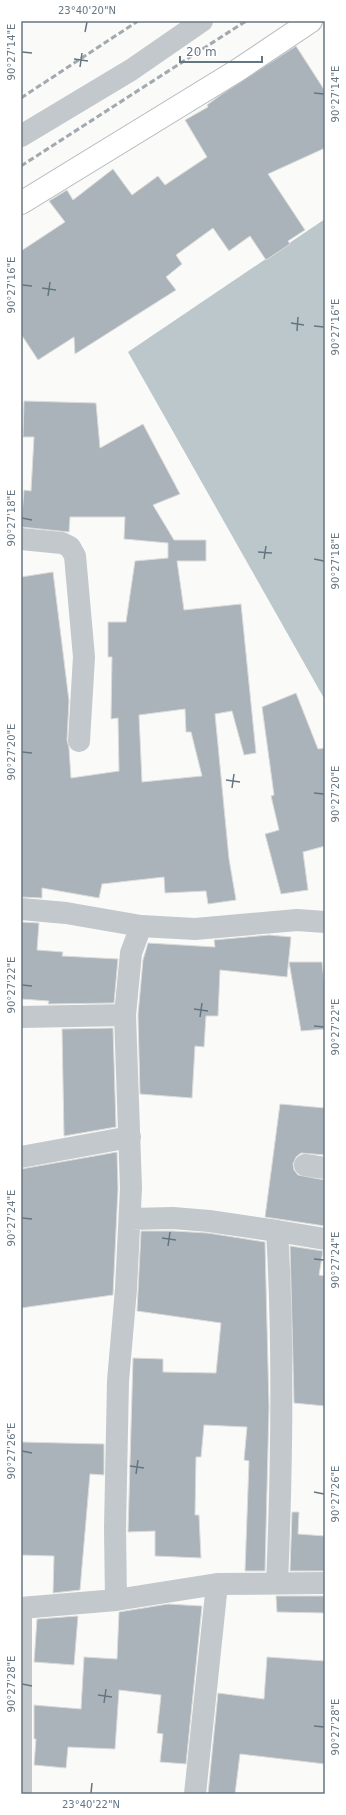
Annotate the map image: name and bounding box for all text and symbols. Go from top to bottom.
text: 23°40'20"N [58,5,116,16]
text: 90°27'14"E [6,24,17,80]
scale bar [180,38,262,64]
text: 20 m [186,45,217,59]
text: 90°27'14"E [330,66,341,122]
text: 90°27'16"E [6,257,17,313]
text: 90°27'16"E [330,299,341,355]
text: 90°27'18"E [6,490,17,546]
text: 90°27'18"E [330,533,341,589]
text: 90°27'20"E [6,724,17,780]
text: 90°27'20"E [330,766,341,822]
text: 90°27'22"E [6,957,17,1013]
text: 90°27'22"E [330,999,341,1055]
text: 90°27'24"E [6,1190,17,1246]
text: 90°27'24"E [330,1232,341,1288]
text: 90°27'26"E [6,1423,17,1479]
text: 90°27'26"E [330,1466,341,1522]
text: 90°27'28"E [6,1656,17,1712]
text: 90°27'28"E [330,1699,341,1755]
text: 23°40'22"N [62,1799,120,1810]

